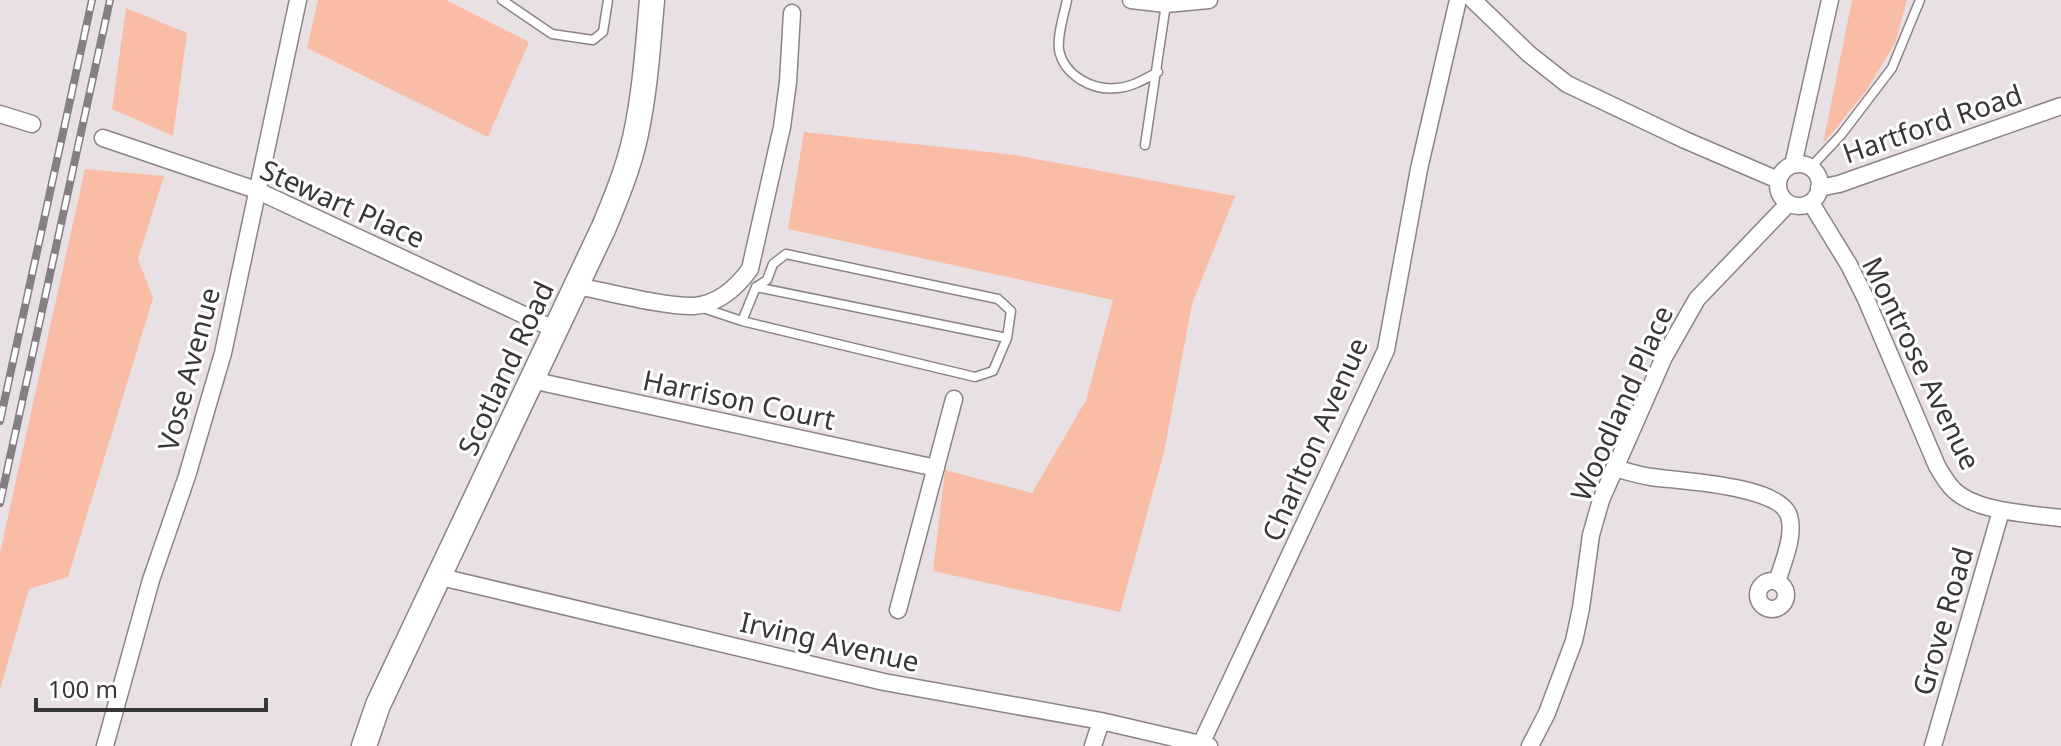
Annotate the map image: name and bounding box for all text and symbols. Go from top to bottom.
street label: Hartford Road [1837,75,2027,171]
street label: Stewart Place [255,150,431,256]
street label: Montrose Avenue [1854,250,1990,476]
street label: Scotland Road [448,275,562,461]
street label: Vose Avenue [148,283,228,455]
street label: Woodland Place [1561,299,1681,507]
street label: Charlton Avenue [1252,331,1376,547]
street label: Harrison Court [640,360,838,438]
street label: Grove Road [1903,543,1981,699]
street label: Irving Avenue [737,602,923,680]
scale bar [36,662,266,712]
text: 100 m [48,672,118,705]

